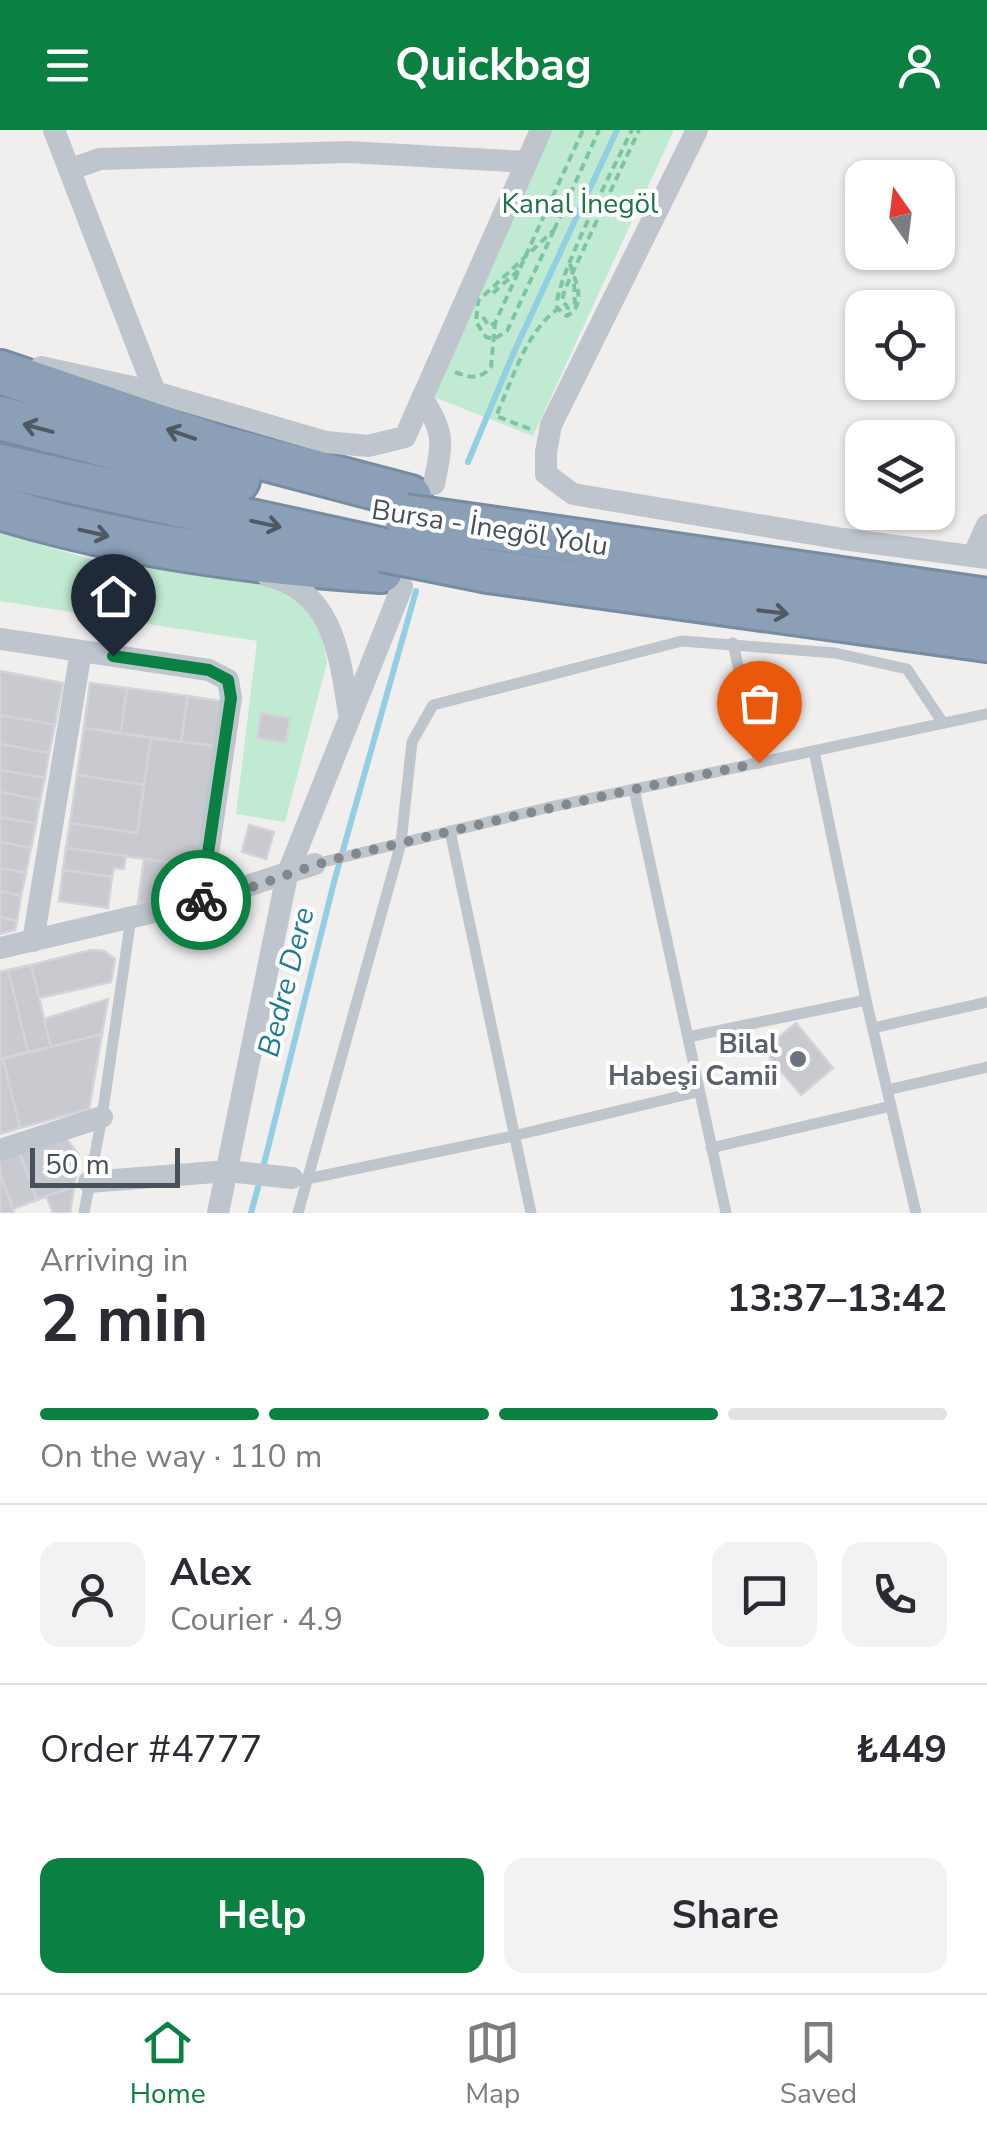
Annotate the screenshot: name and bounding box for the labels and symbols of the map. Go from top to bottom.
north arrow [845,160,955,270]
park label: Kanal İnegöl [502,185,659,223]
one-way arrow [23,418,55,436]
one-way arrow [166,423,198,441]
street label: Bursa - İnegöl Yolu [369,491,611,565]
one-way arrow [249,516,281,535]
one-way arrow [77,525,109,543]
pin [71,554,156,657]
one-way arrow [757,603,789,621]
pin [717,661,802,764]
courier [151,850,251,950]
water label: Bedre Dere [248,903,325,1061]
place label: Bilal Habeşi Camii [608,1025,778,1095]
marker: Bilal Habeşi Camii [787,1048,809,1070]
scale bar [30,1143,180,1188]

